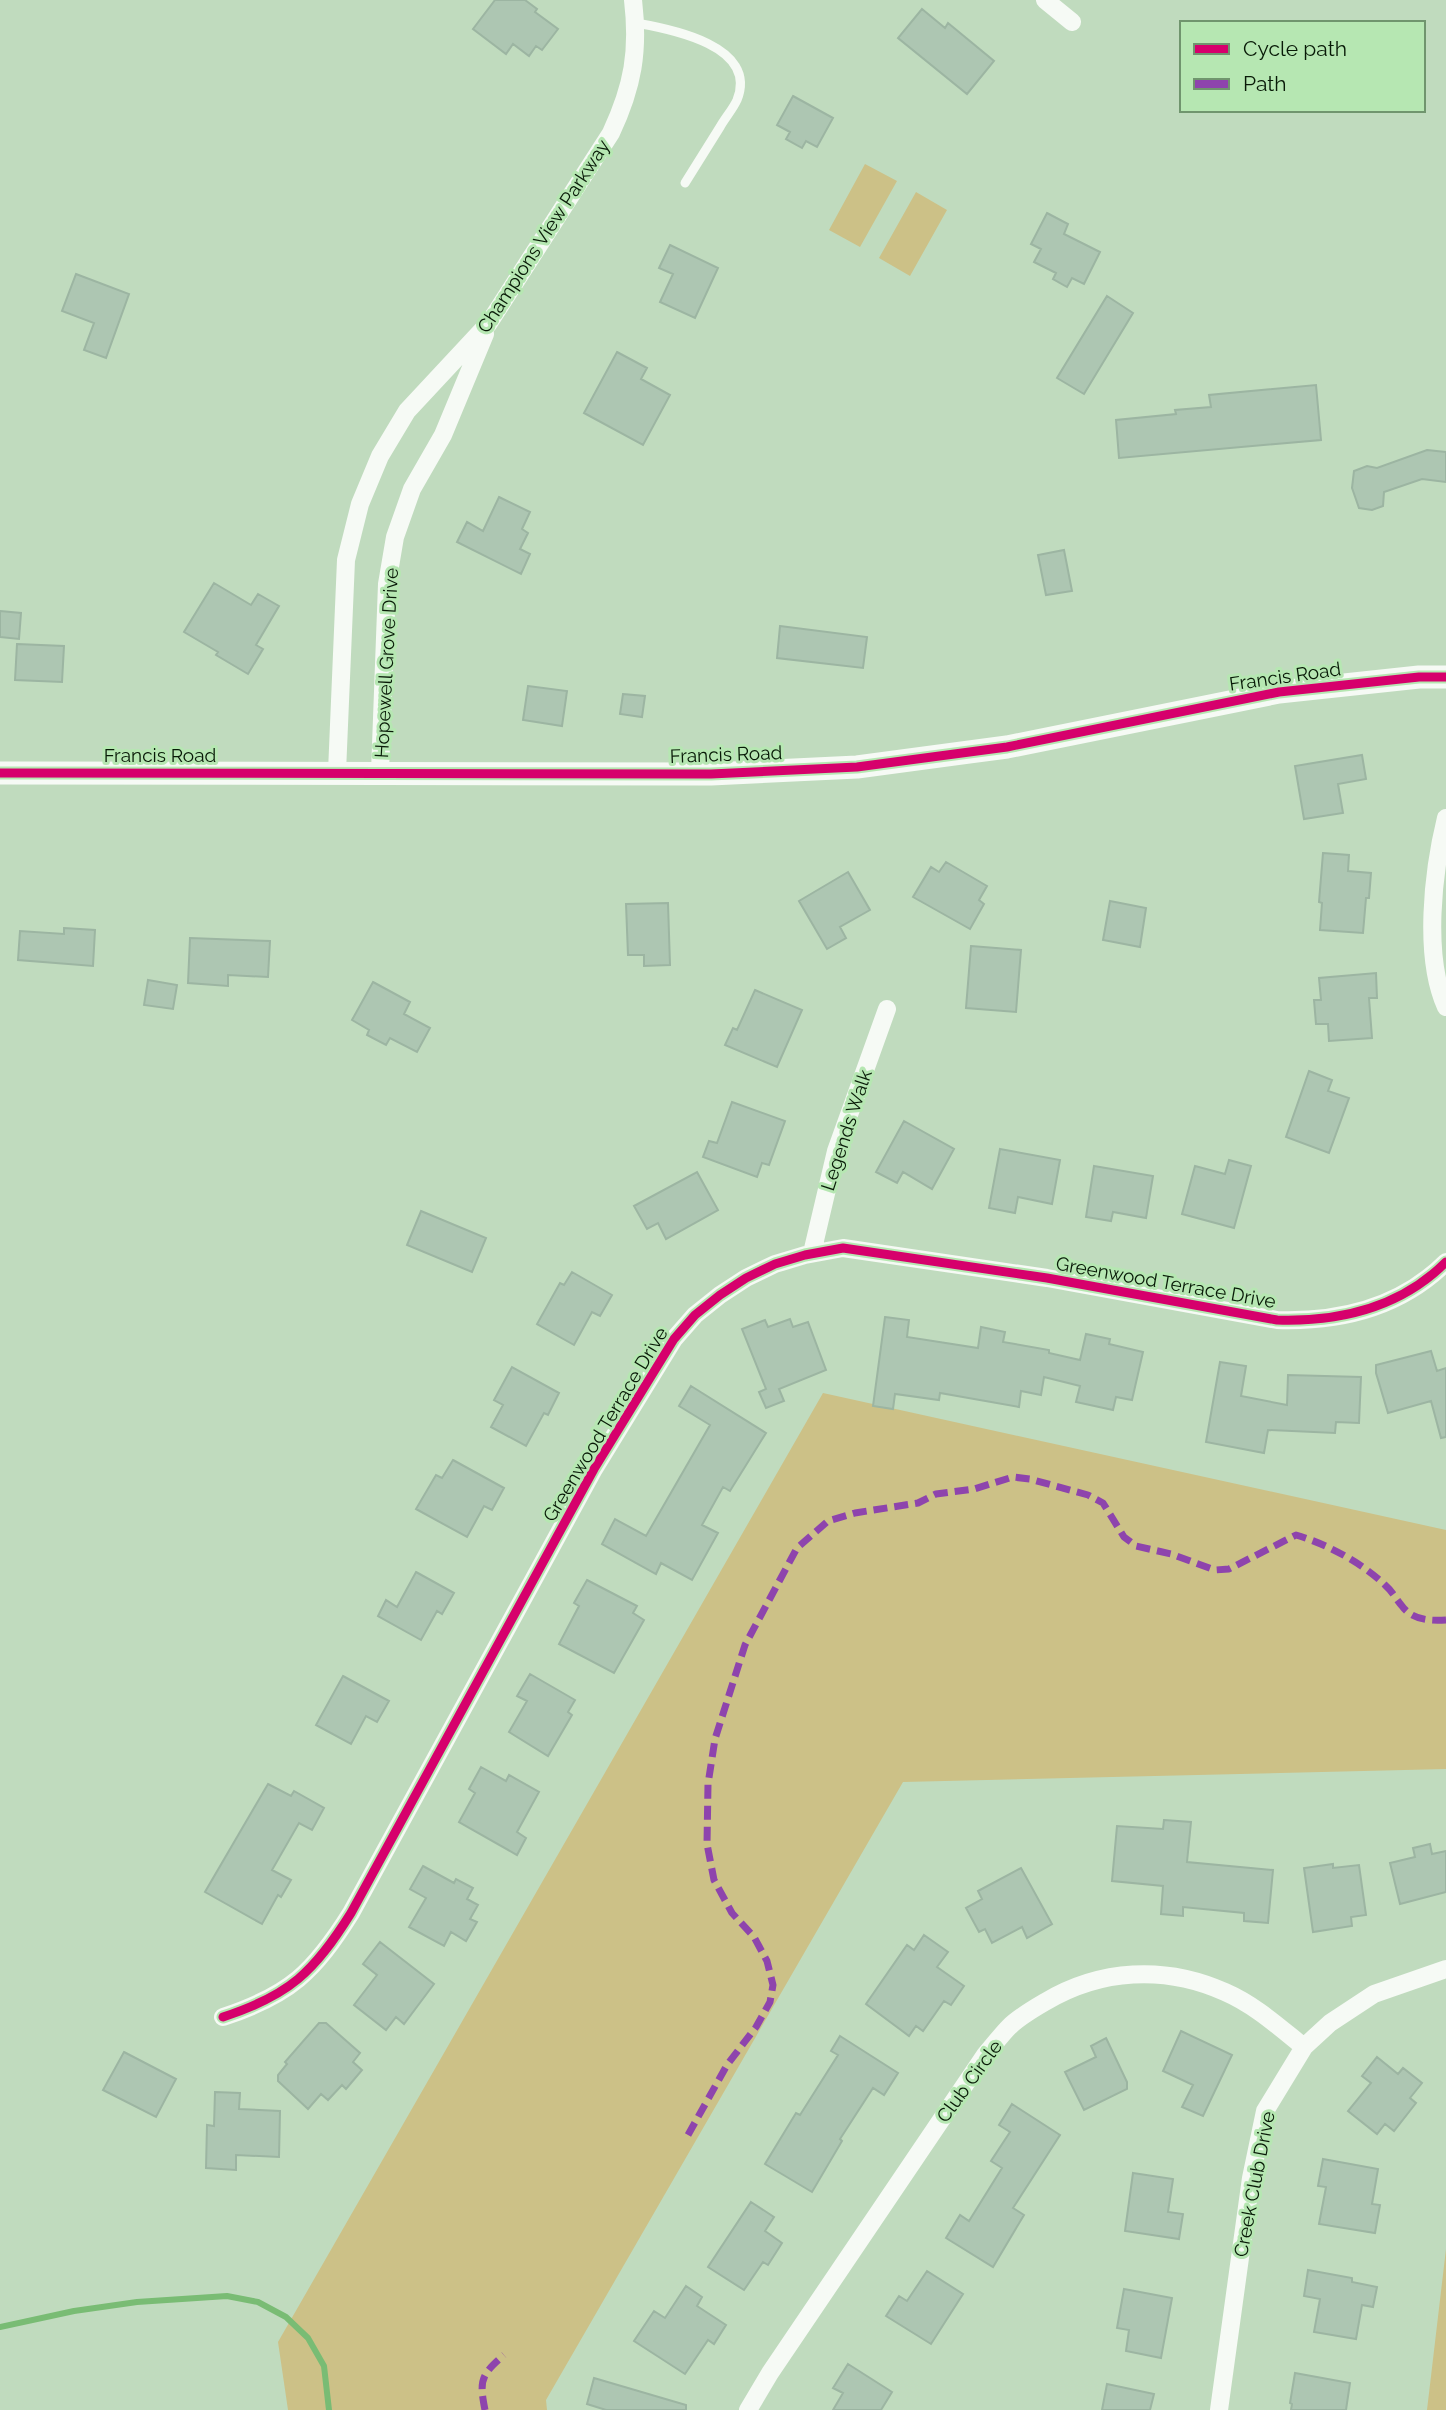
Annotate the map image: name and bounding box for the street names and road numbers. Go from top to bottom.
street label: Champions View Parkway [472,135,614,337]
street label: Hopewell Grove Drive [370,567,402,759]
street label: Francis Road [1228,657,1342,695]
street label: Francis Road [669,741,783,767]
street label: Francis Road [104,744,216,766]
street label: Legends Walk [816,1067,876,1193]
street label: Greenwood Terrace Drive [1054,1252,1278,1312]
street label: Greenwood Terrace Drive [538,1323,672,1525]
street label: Club Circle [932,2036,1006,2126]
street label: Creek Club Drive [1229,2109,1279,2259]

